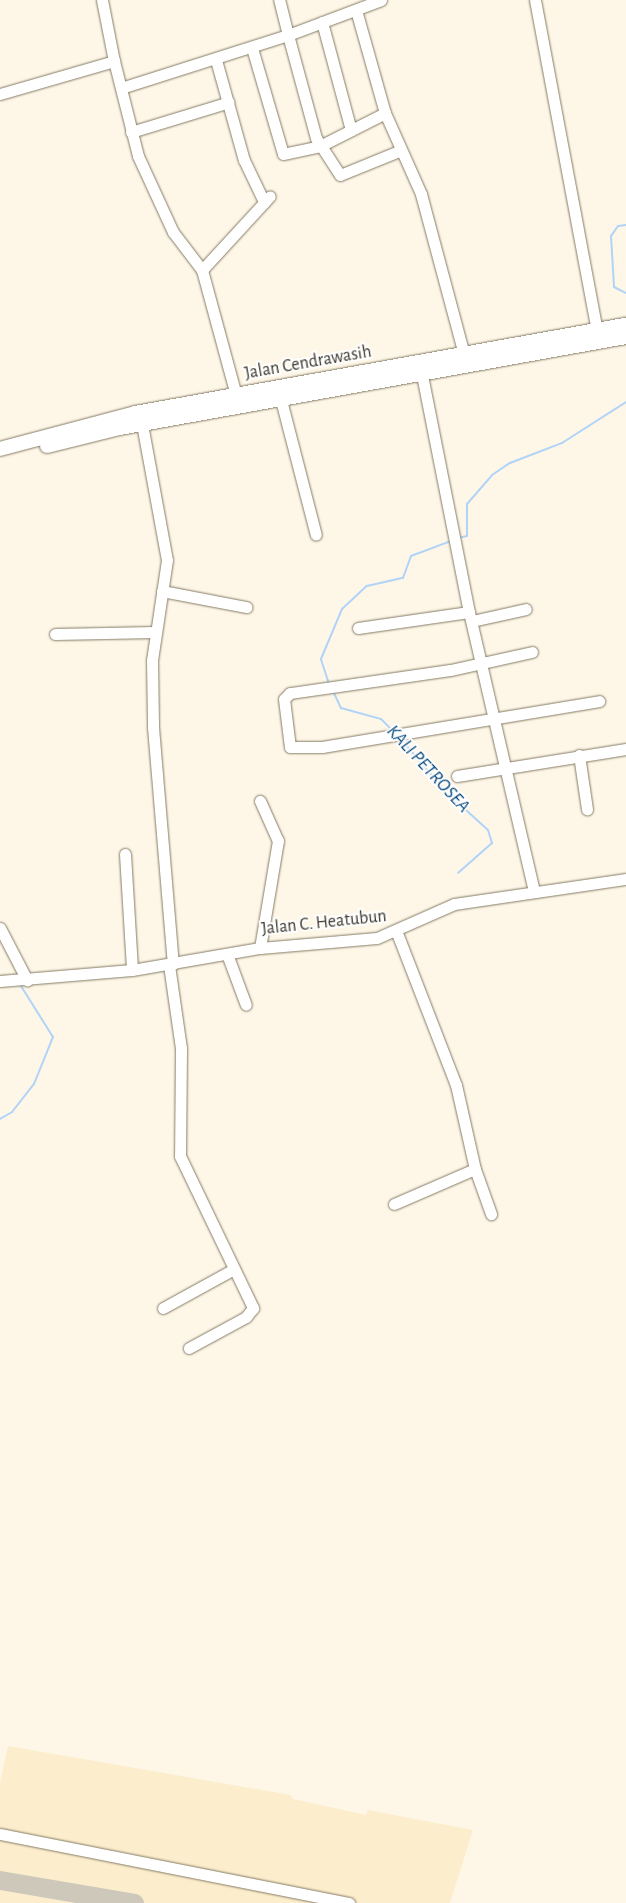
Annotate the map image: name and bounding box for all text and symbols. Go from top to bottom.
street label: Jalan Cendrawasih [243,341,373,385]
water label: KALI PETROSEA [382,720,474,818]
street label: Jalan C. Heatubun [260,906,388,940]

